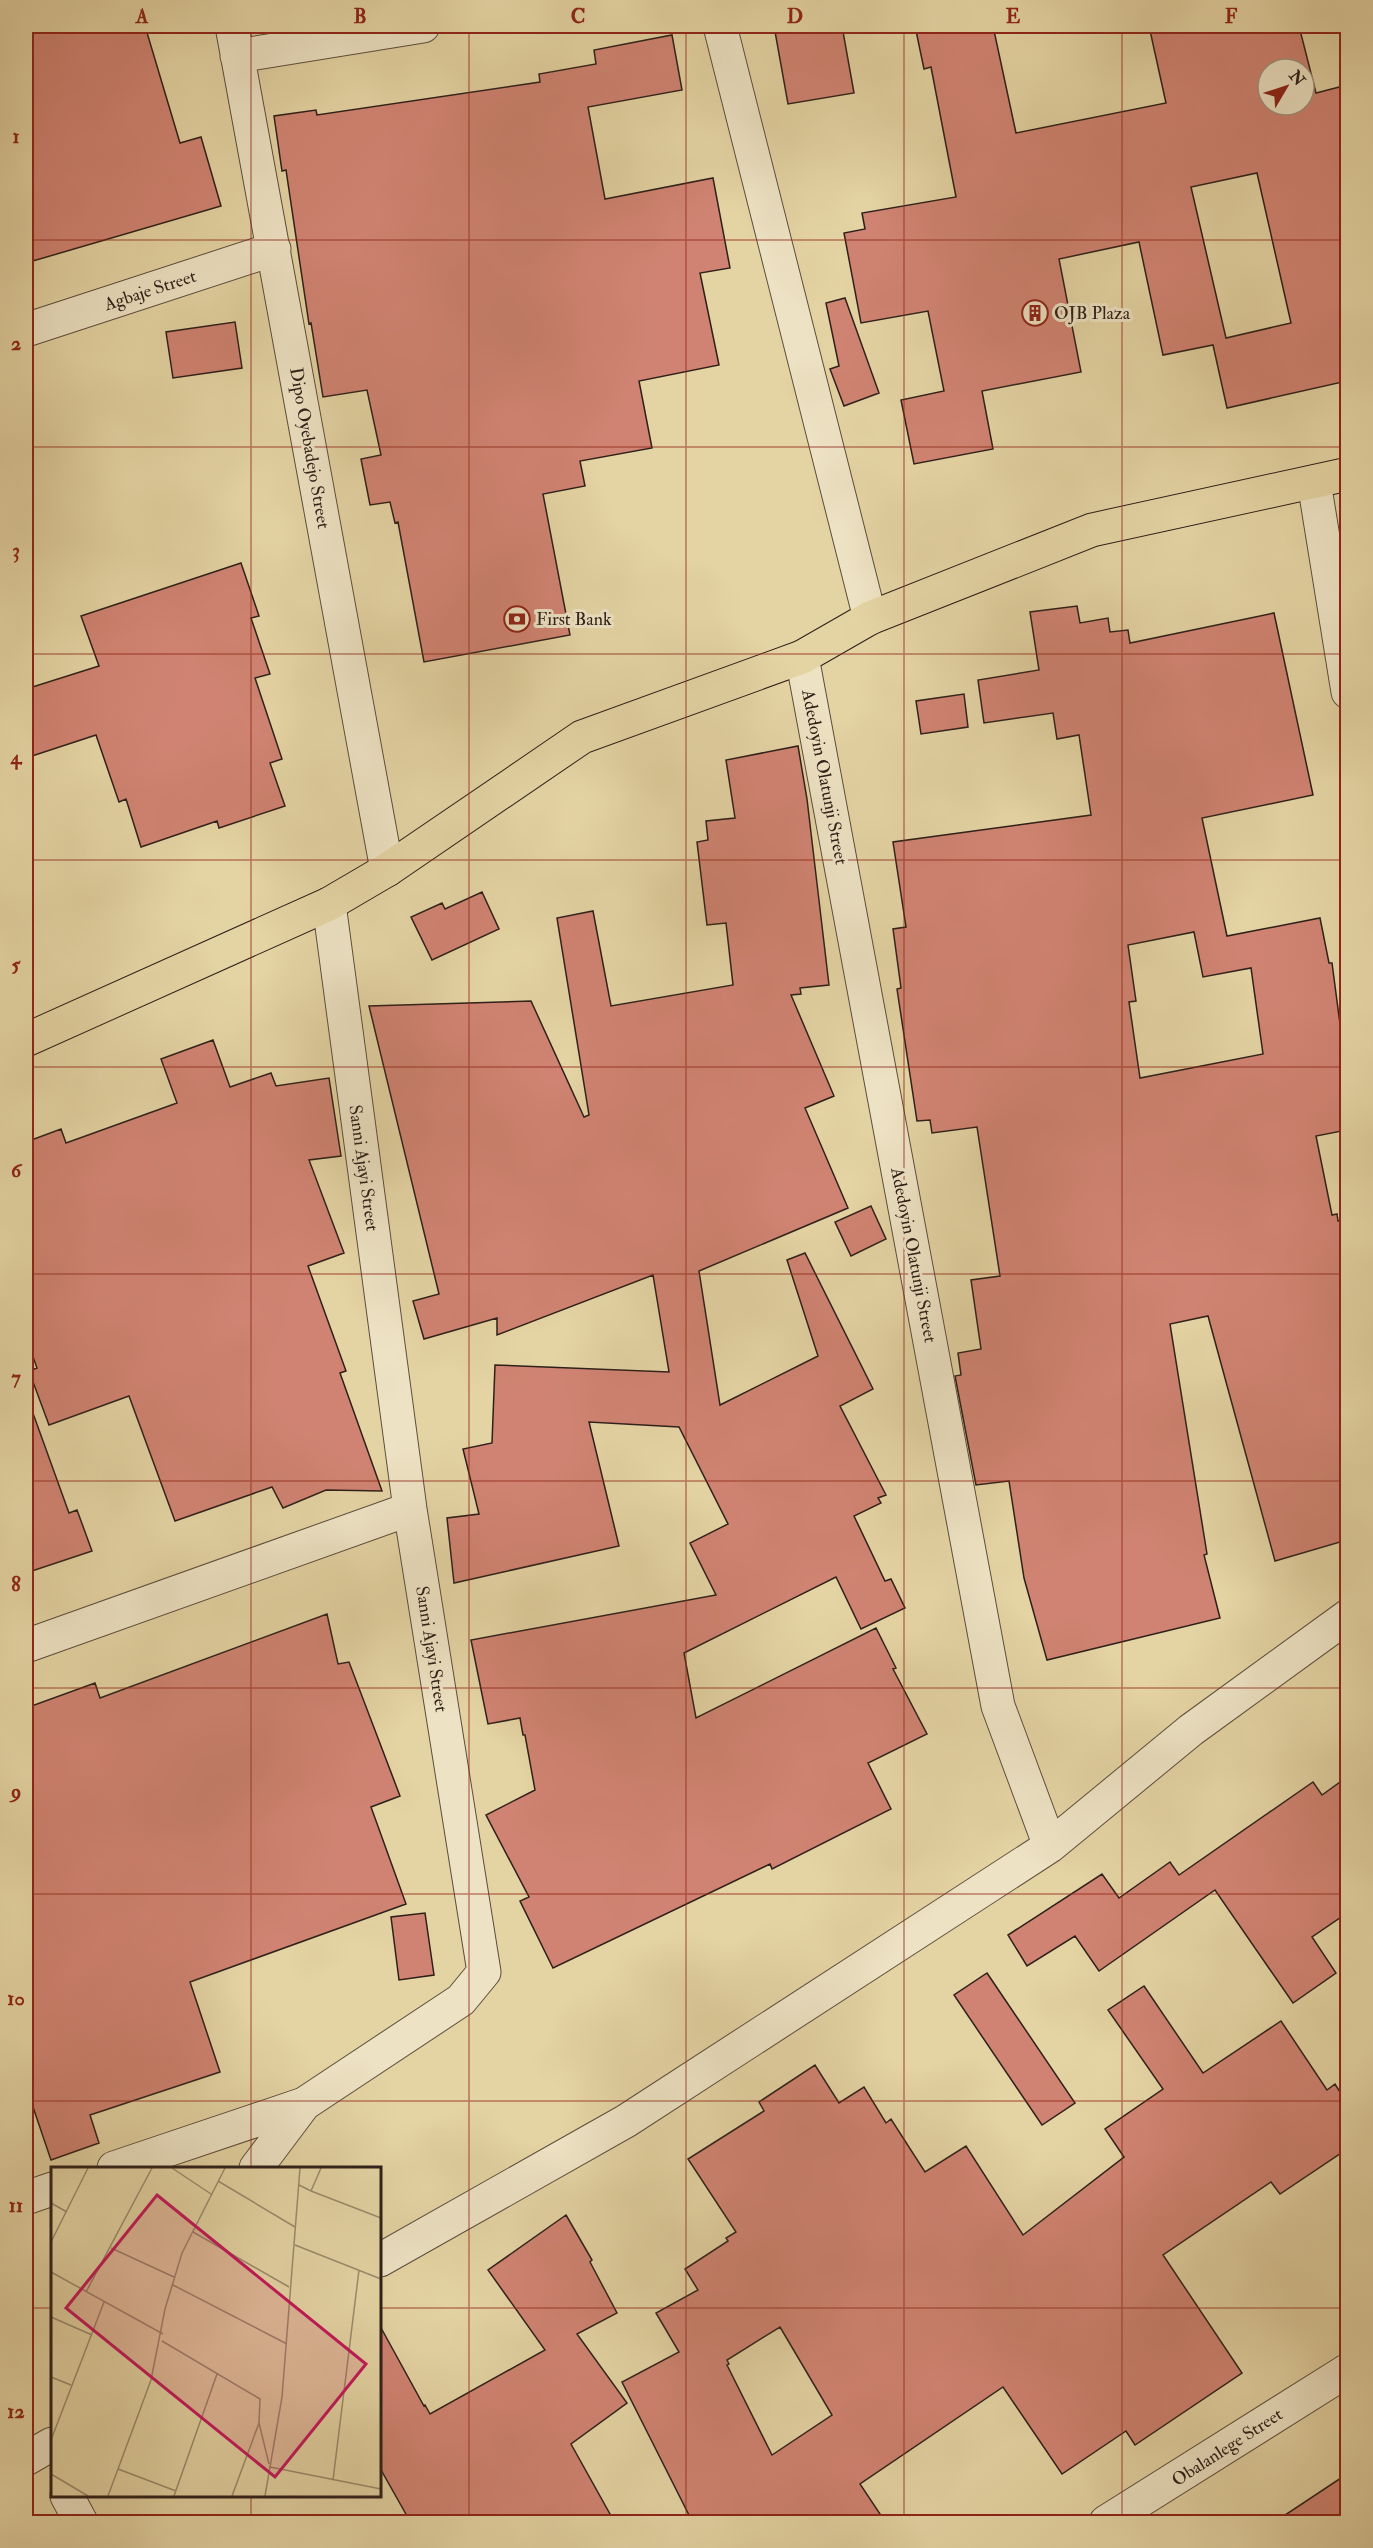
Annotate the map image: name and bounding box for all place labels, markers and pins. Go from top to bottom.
building icon: OJB Plaza [1020,298,1050,328]
place label: OJB Plaza [1054,302,1131,325]
bank icon: First Bank [502,604,532,634]
place label: First Bank [536,608,612,631]

